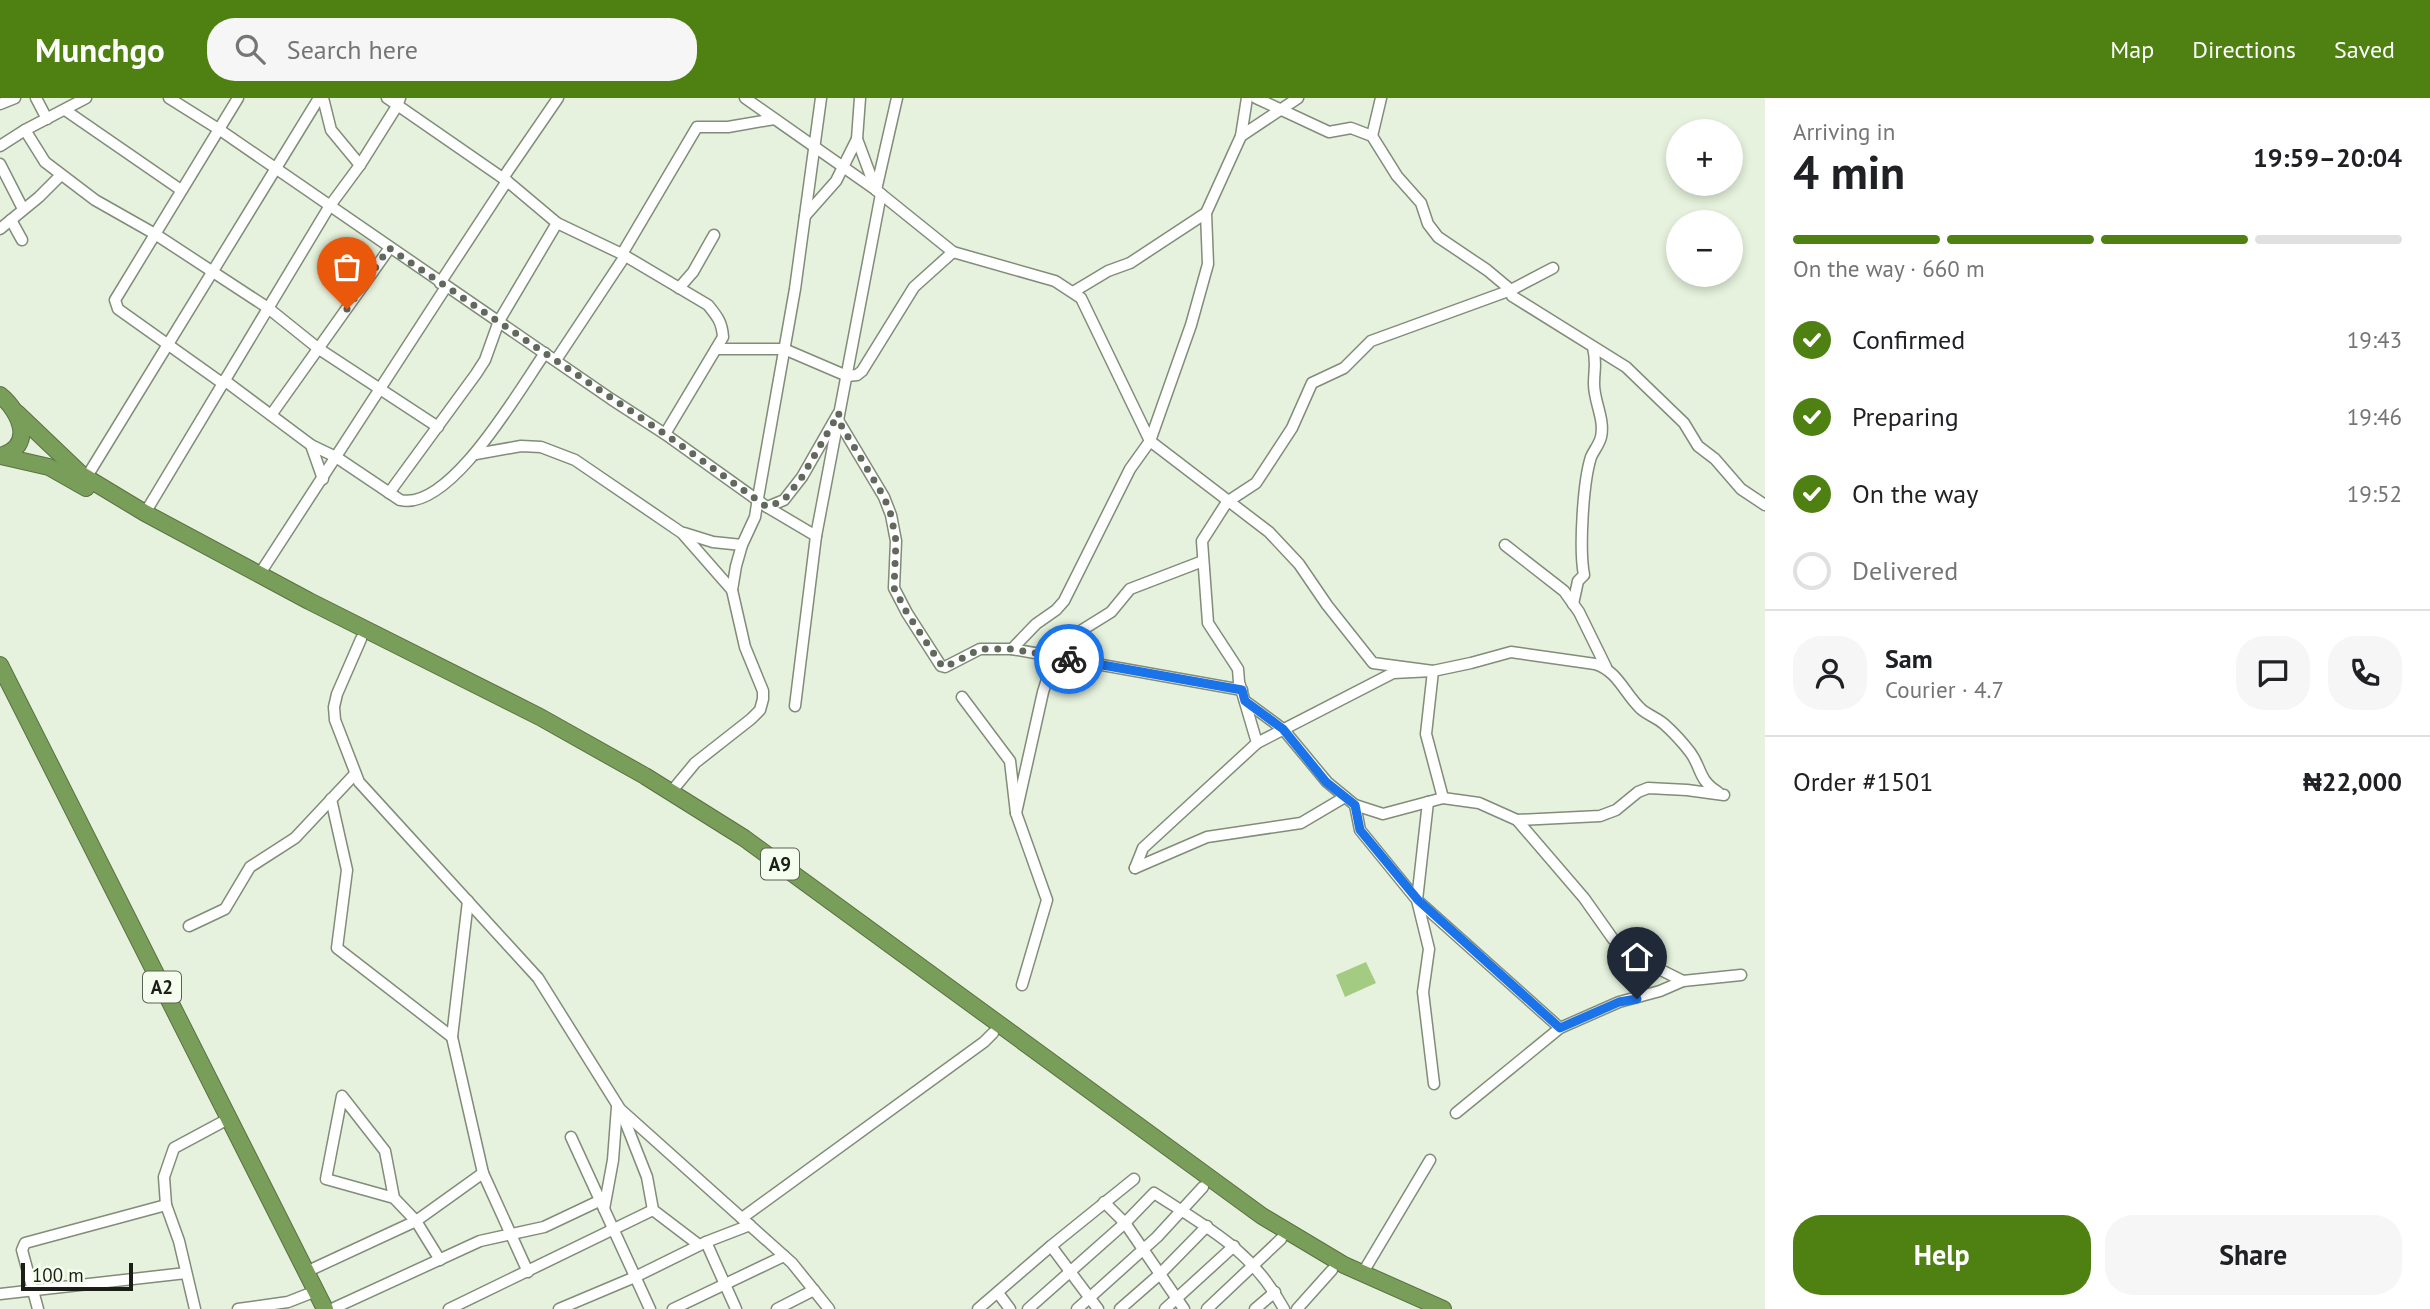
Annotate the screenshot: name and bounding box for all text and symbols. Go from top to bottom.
search box [207,18,697,81]
text: Munchgo [35,28,165,71]
icon: search [231,30,269,68]
text: Search here [287,33,418,66]
text: Map [2110,34,2154,65]
text: Directions [2192,34,2296,65]
text: Saved [2334,34,2395,65]
text: Arriving in [1793,117,1895,146]
map controls [1666,119,1743,287]
button: + [1666,119,1743,196]
text: 19:59–20:04 [2253,141,2402,174]
text: 4 min [1793,142,1905,202]
button: − [1666,210,1743,287]
pin [317,237,377,309]
icon: bag [328,248,366,286]
text: On the way · 660 m [1793,254,1985,283]
icon: check [1793,321,1831,359]
text: Confirmed [1852,323,1965,356]
text: 19:43 [2347,325,2402,354]
icon: check [1793,398,1831,436]
text: Preparing [1852,400,1959,433]
text: 19:46 [2347,402,2402,431]
icon: check [1793,475,1831,513]
text: On the way [1852,477,1978,510]
text: 19:52 [2347,479,2402,508]
text: Delivered [1852,554,1958,587]
courier [1034,624,1104,694]
button: person [1793,636,1867,710]
button: chat [2236,636,2310,710]
button: phone [2328,636,2402,710]
icon: bike [1050,640,1088,678]
text: Sam [1885,642,1933,675]
text: Courier · 4.7 [1885,675,2004,704]
text: Order #1501 [1793,765,1933,798]
text: ₦22,000 [2303,765,2402,798]
road number: A9 [761,848,799,880]
pin [1607,927,1667,999]
icon: home [1618,938,1656,976]
road number: A2 [143,972,181,1002]
button: Help [1793,1215,2091,1295]
button: Share [2105,1215,2402,1295]
scale bar [21,1260,133,1292]
text: 100 m [32,1263,84,1287]

